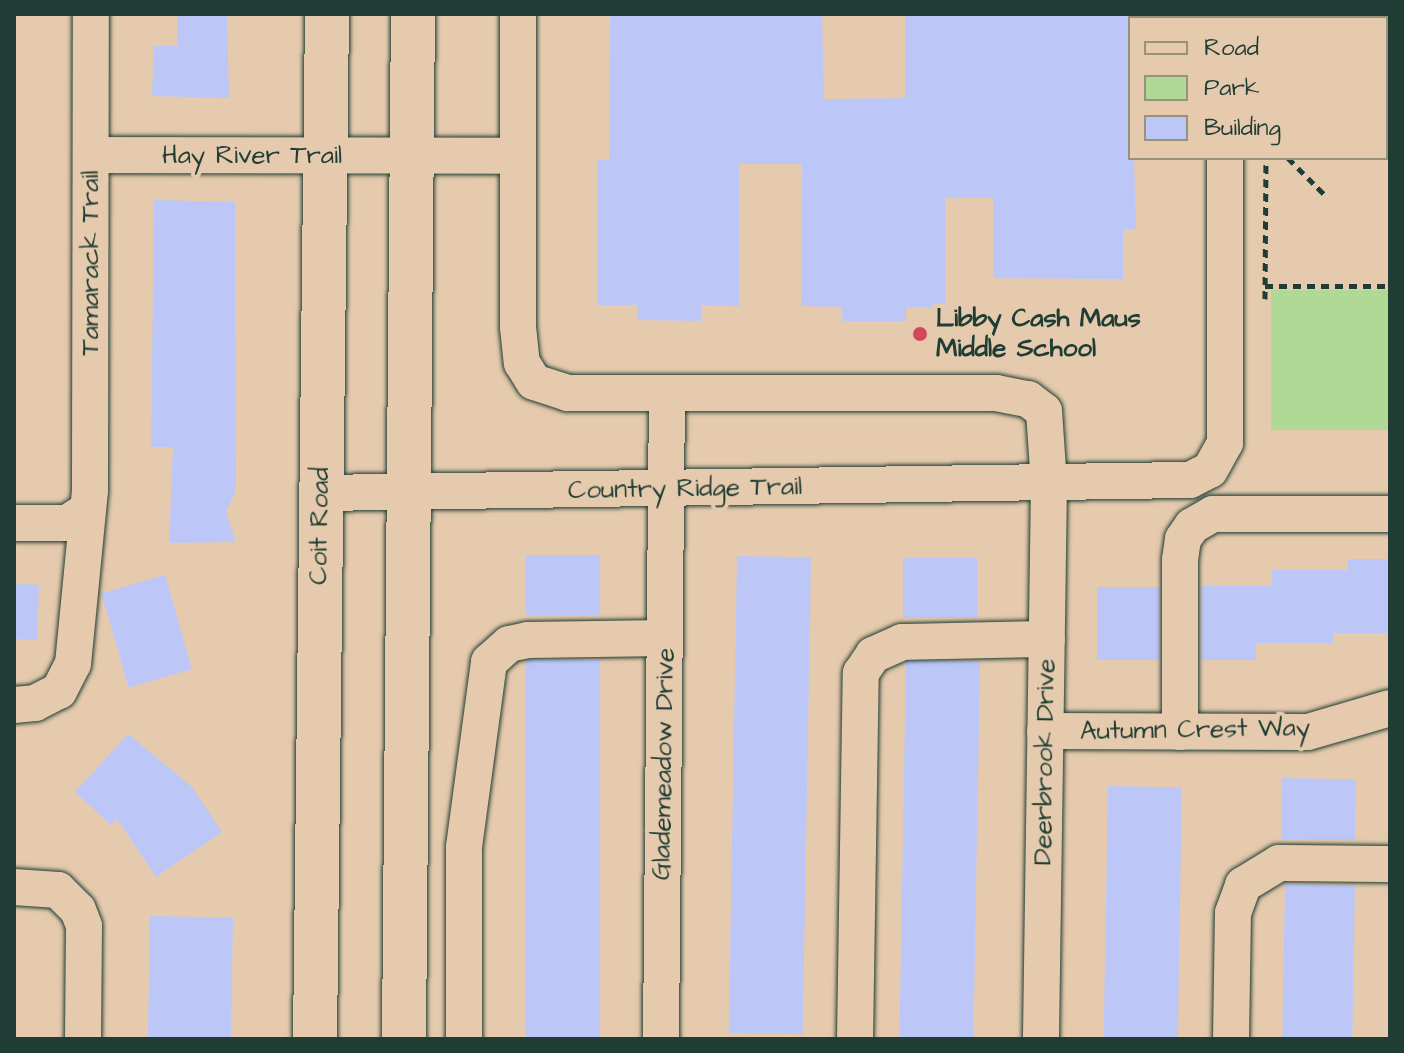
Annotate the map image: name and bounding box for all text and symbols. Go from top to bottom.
legend [1128,16,1388,160]
text: Road [1204,31,1259,65]
text: Park [1204,71,1260,105]
text: Building [1204,111,1281,145]
street label: Hay River Trail [162,140,342,172]
street label: Tamarack Trail [75,170,107,356]
place label: Libby Cash Maus Middle School [936,303,1141,364]
marker: Libby Cash Maus Middle School [911,325,929,343]
street label: Coit Road [303,467,337,585]
street label: Country Ridge Trail [568,471,802,507]
street label: Glademeadow Drive [646,648,682,880]
street label: Deerbrook Drive [1028,658,1062,866]
street label: Autumn Crest Way [1080,712,1310,748]

